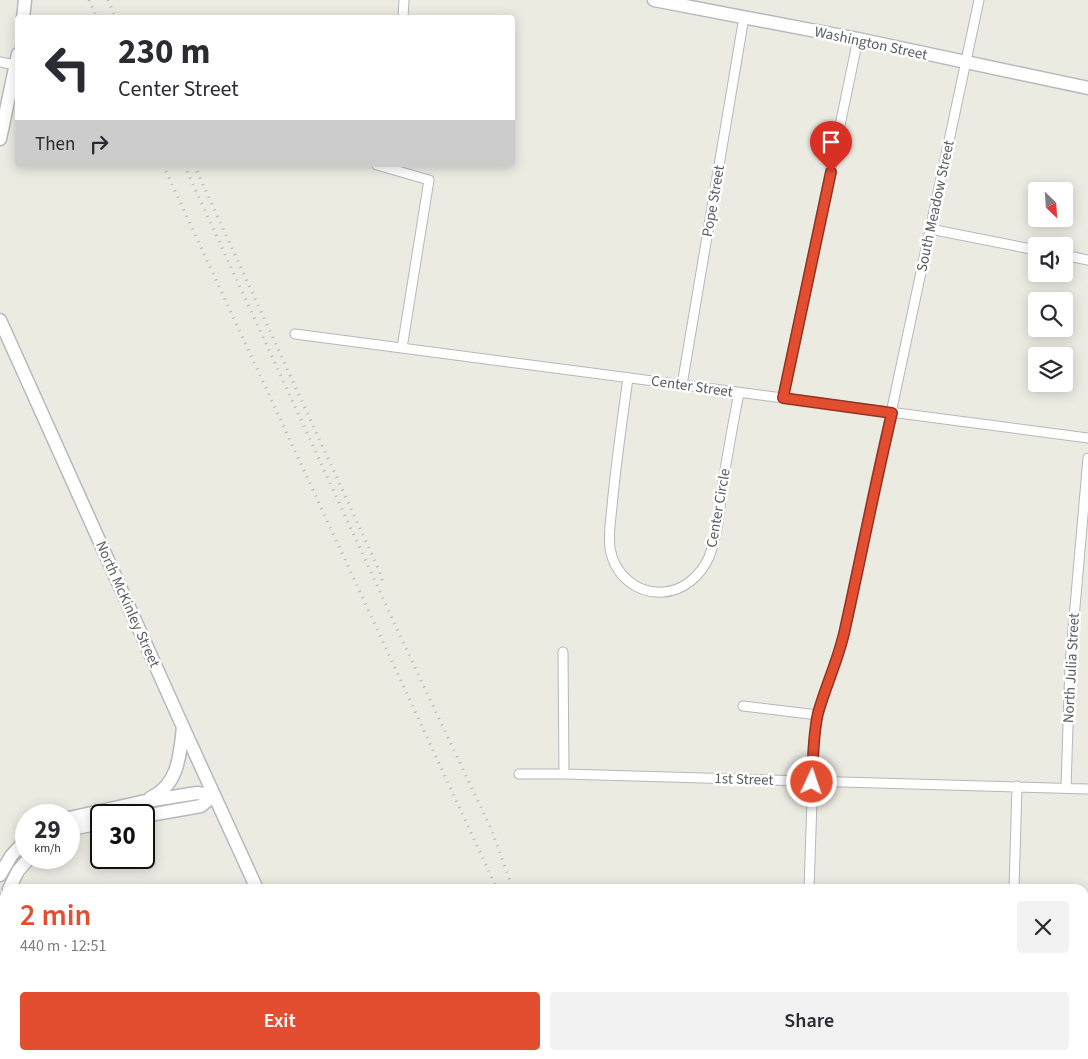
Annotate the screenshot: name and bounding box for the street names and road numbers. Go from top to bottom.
street label: Washington Street [813,21,929,66]
street label: South Meadow Street [911,138,960,274]
street label: Pope Street [697,164,730,239]
street label: Center Street [650,370,734,403]
street label: Center Circle [701,467,736,549]
street label: North McKinley Street [90,538,165,671]
street label: North Julia Street [1058,612,1085,724]
street label: 1st Street [714,768,774,791]

